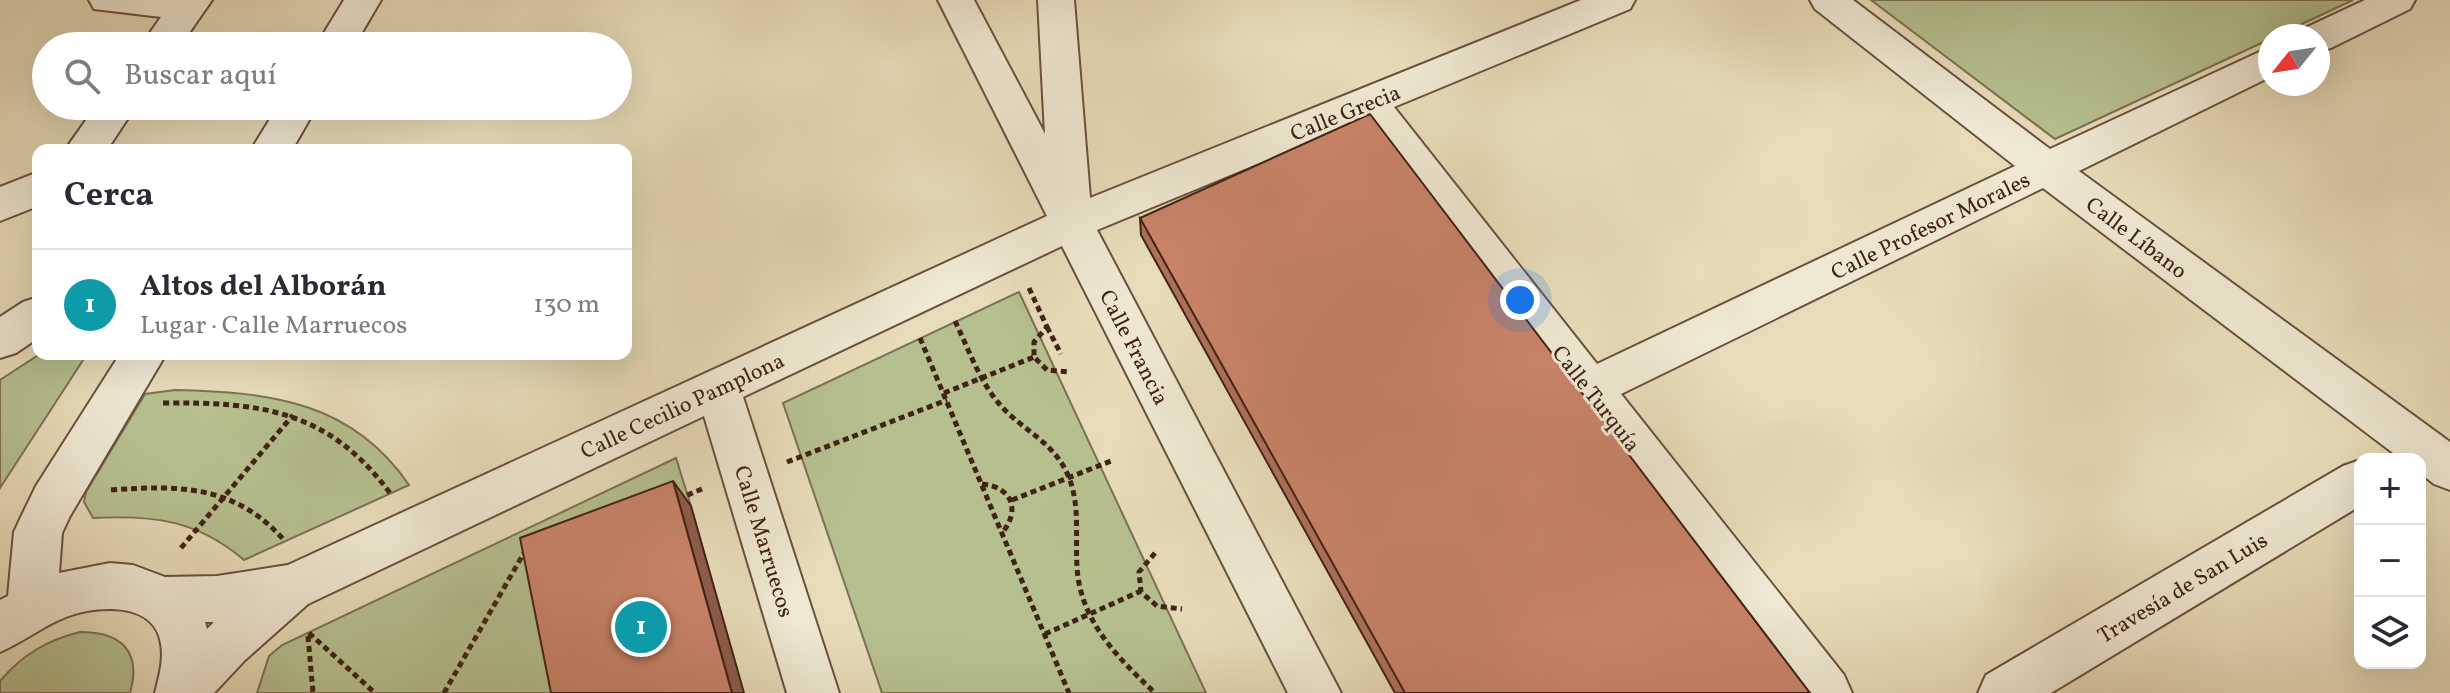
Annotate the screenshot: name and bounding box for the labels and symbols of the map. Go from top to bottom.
north arrow [2258,24,2330,96]
street label: Calle Grecia [1286,78,1406,151]
street label: Calle Profesor Morales [1826,166,2036,289]
street label: Calle Líbano [2078,190,2193,288]
your location [1500,280,1540,320]
street label: Calle Francia [1090,285,1175,411]
street label: Calle Turquía [1543,340,1647,460]
street label: Calle Cecilio Pamplona [576,346,790,468]
street label: Calle Marruecos [725,462,800,621]
street label: Travesía de San Luis [2092,526,2274,652]
pin: 1 [615,597,667,657]

